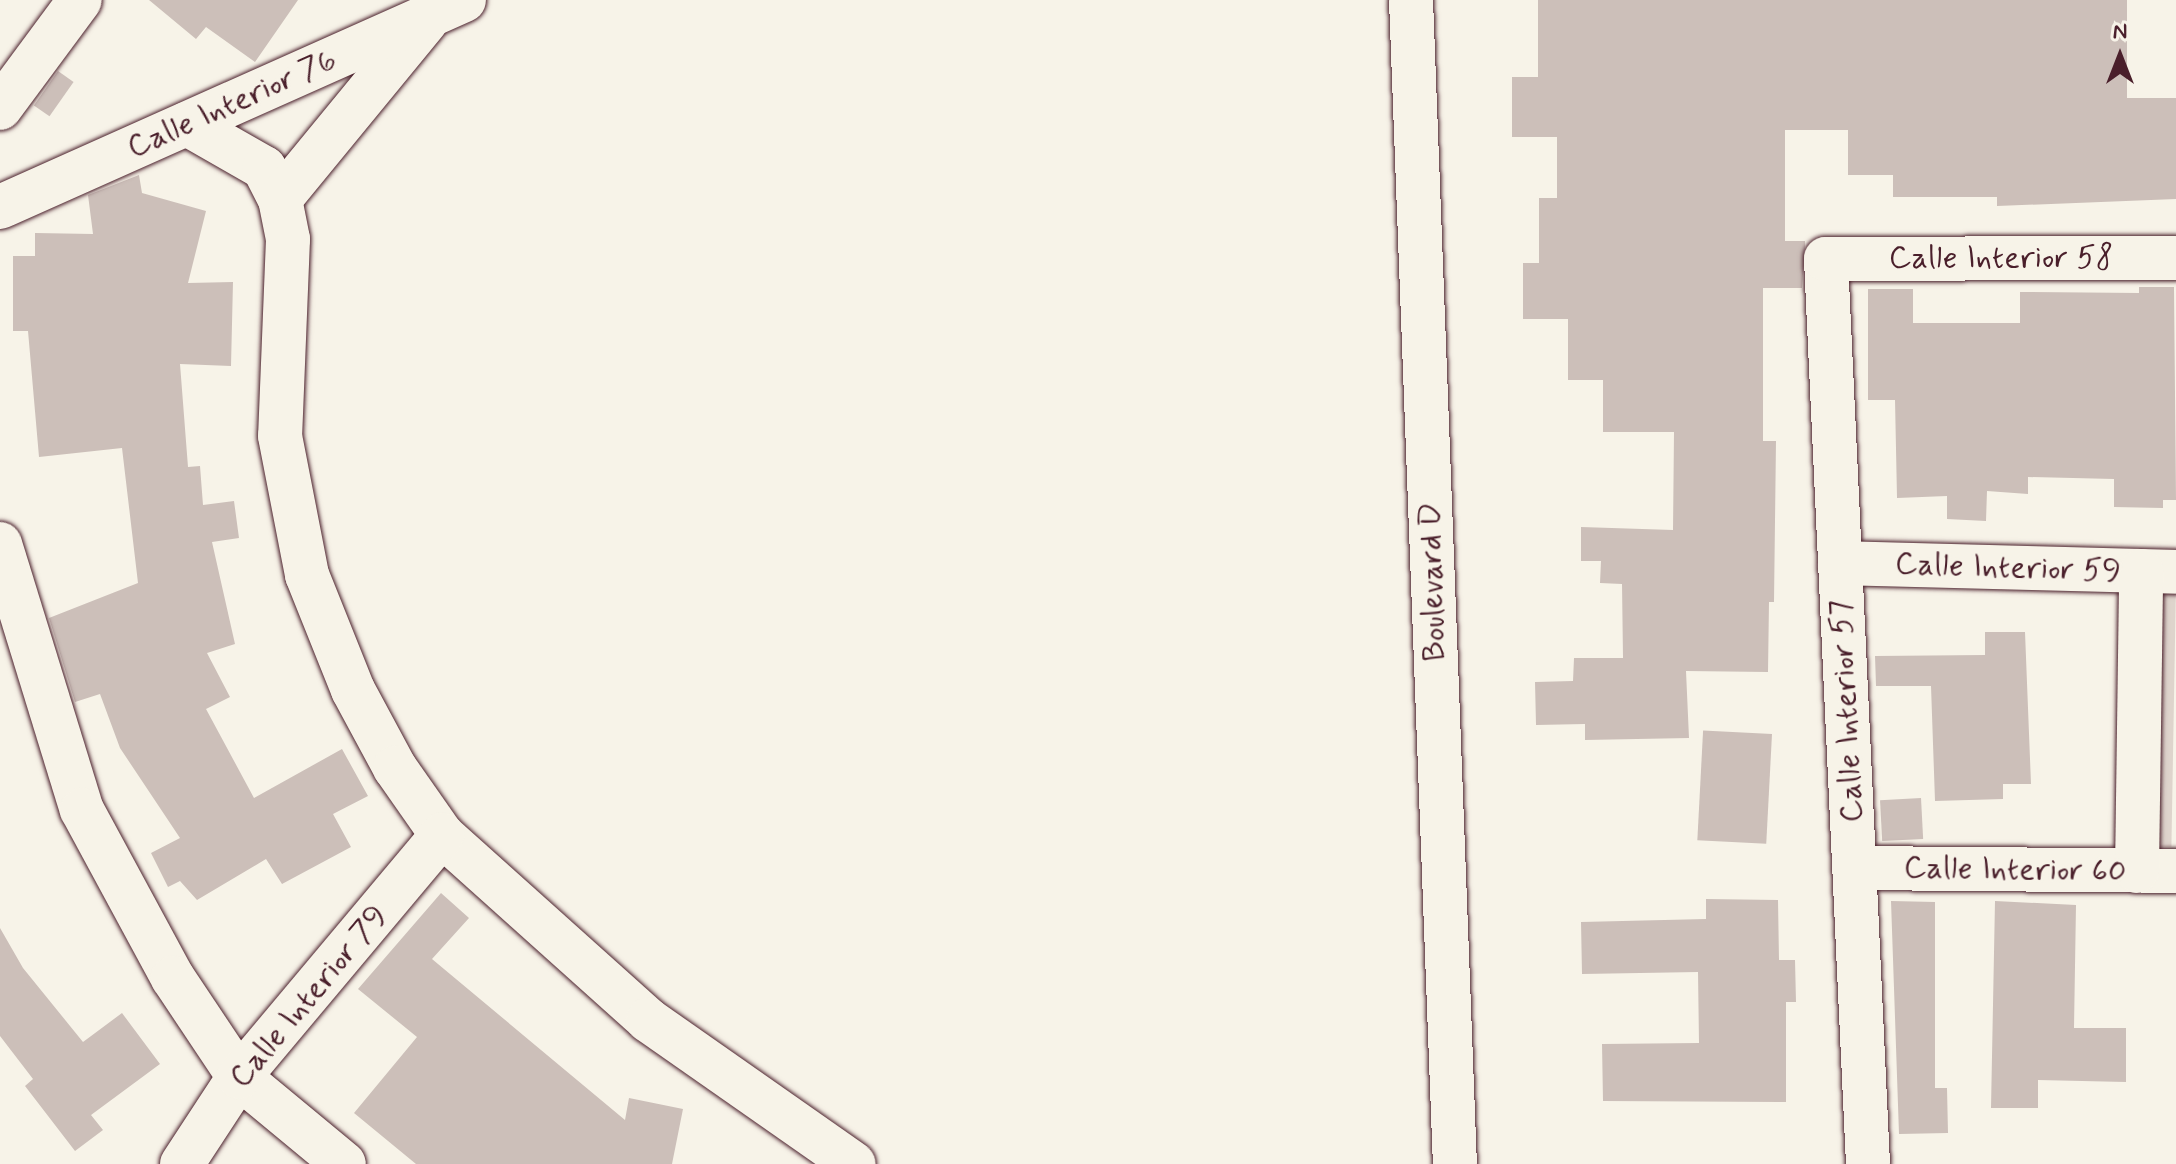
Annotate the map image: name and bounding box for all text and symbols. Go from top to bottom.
north arrow [2080,16,2160,96]
text: N [2113,18,2127,46]
street label: Calle Interior 76 [118,39,346,169]
street label: Calle Interior 58 [1885,239,2117,277]
street label: Boulevard D [1411,503,1455,661]
street label: Calle Interior 59 [1891,545,2125,591]
street label: Calle Interior 57 [1822,595,1872,827]
street label: Calle Interior 60 [1900,849,2130,891]
street label: Calle Interior 79 [219,895,399,1099]

